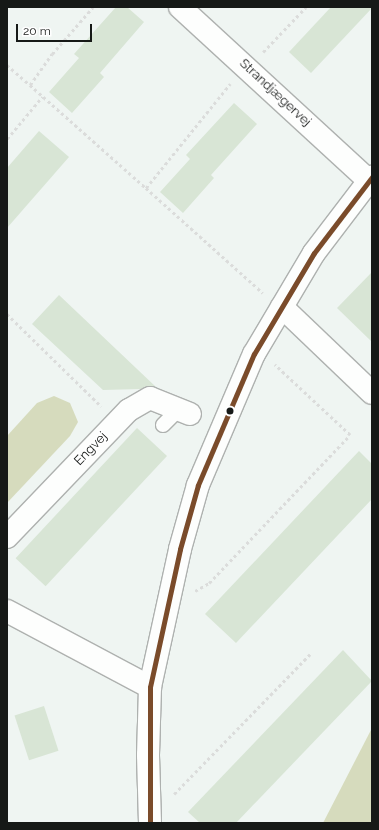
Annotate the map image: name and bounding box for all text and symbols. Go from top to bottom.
scale bar [18,16,94,42]
text: 20 m [23,24,51,38]
street label: Strandjægervej [236,56,314,130]
unlabelled marker [225,406,235,416]
street label: Engvej [71,429,111,469]

